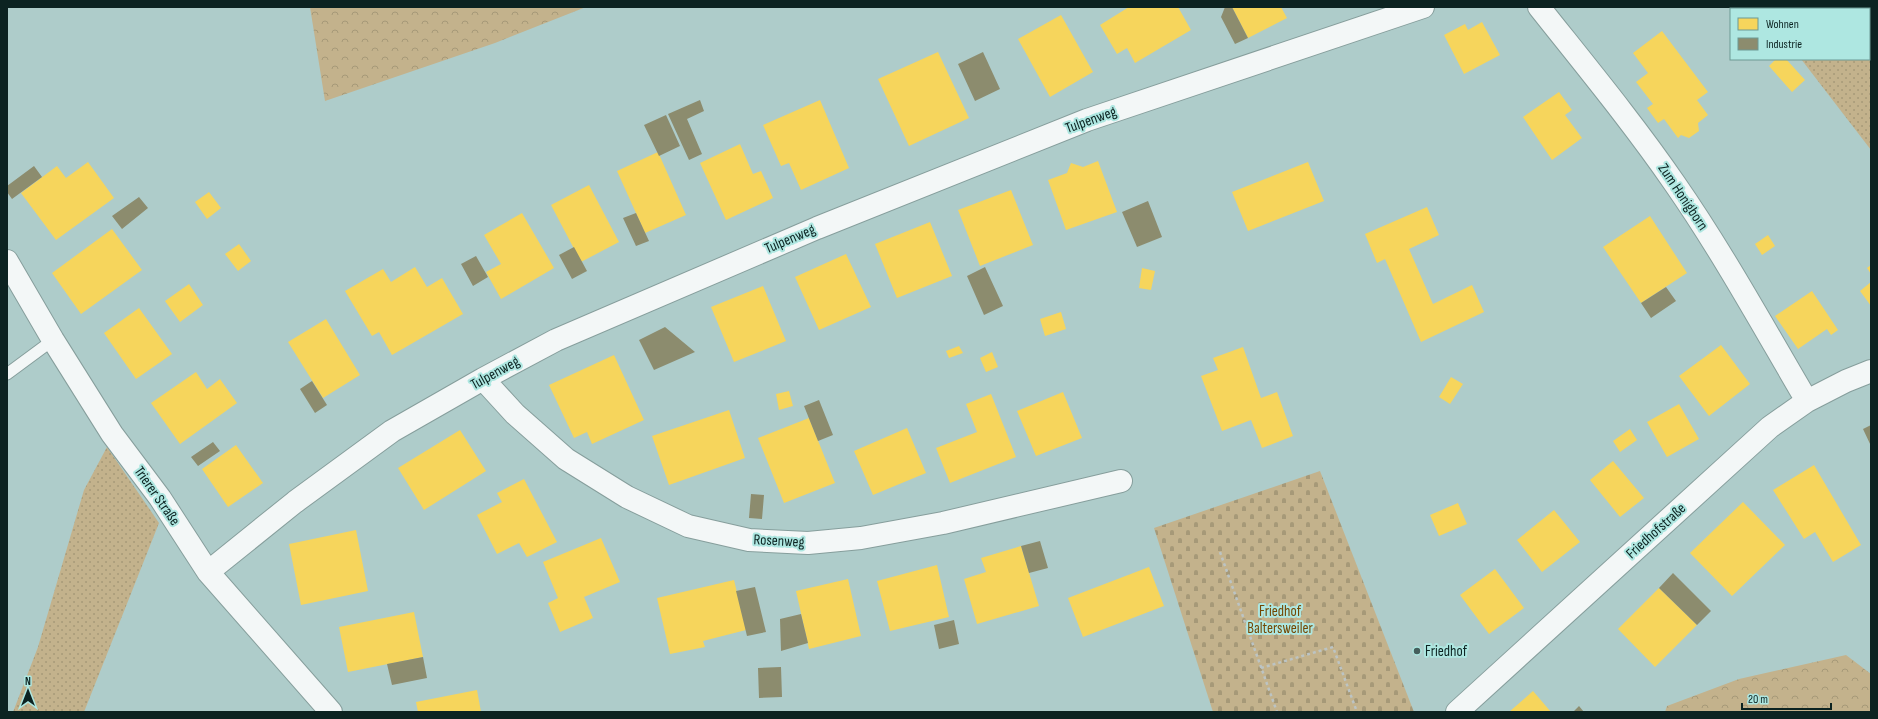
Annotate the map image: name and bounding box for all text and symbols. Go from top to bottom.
legend [1730,8,1870,60]
text: Wohnen [1766,17,1799,32]
text: Industrie [1766,37,1802,52]
street label: Tulpenweg [1063,102,1119,138]
street label: Zum Honigborn [1654,160,1712,234]
street label: Tulpenweg [762,220,818,258]
street label: Tulpenweg [467,352,523,394]
street label: Trierer Straße [130,463,184,529]
street label: Friedhofstraße [1622,499,1690,563]
street label: Rosenweg [753,530,805,552]
park label: Friedhof Baltersweiler [1247,602,1313,638]
place label: Friedhof [1425,642,1468,661]
marker: Friedhof [1412,646,1422,656]
north arrow [8,671,48,711]
text: N [25,675,31,688]
scale bar [1742,685,1831,711]
text: 20 m [1748,692,1768,707]

